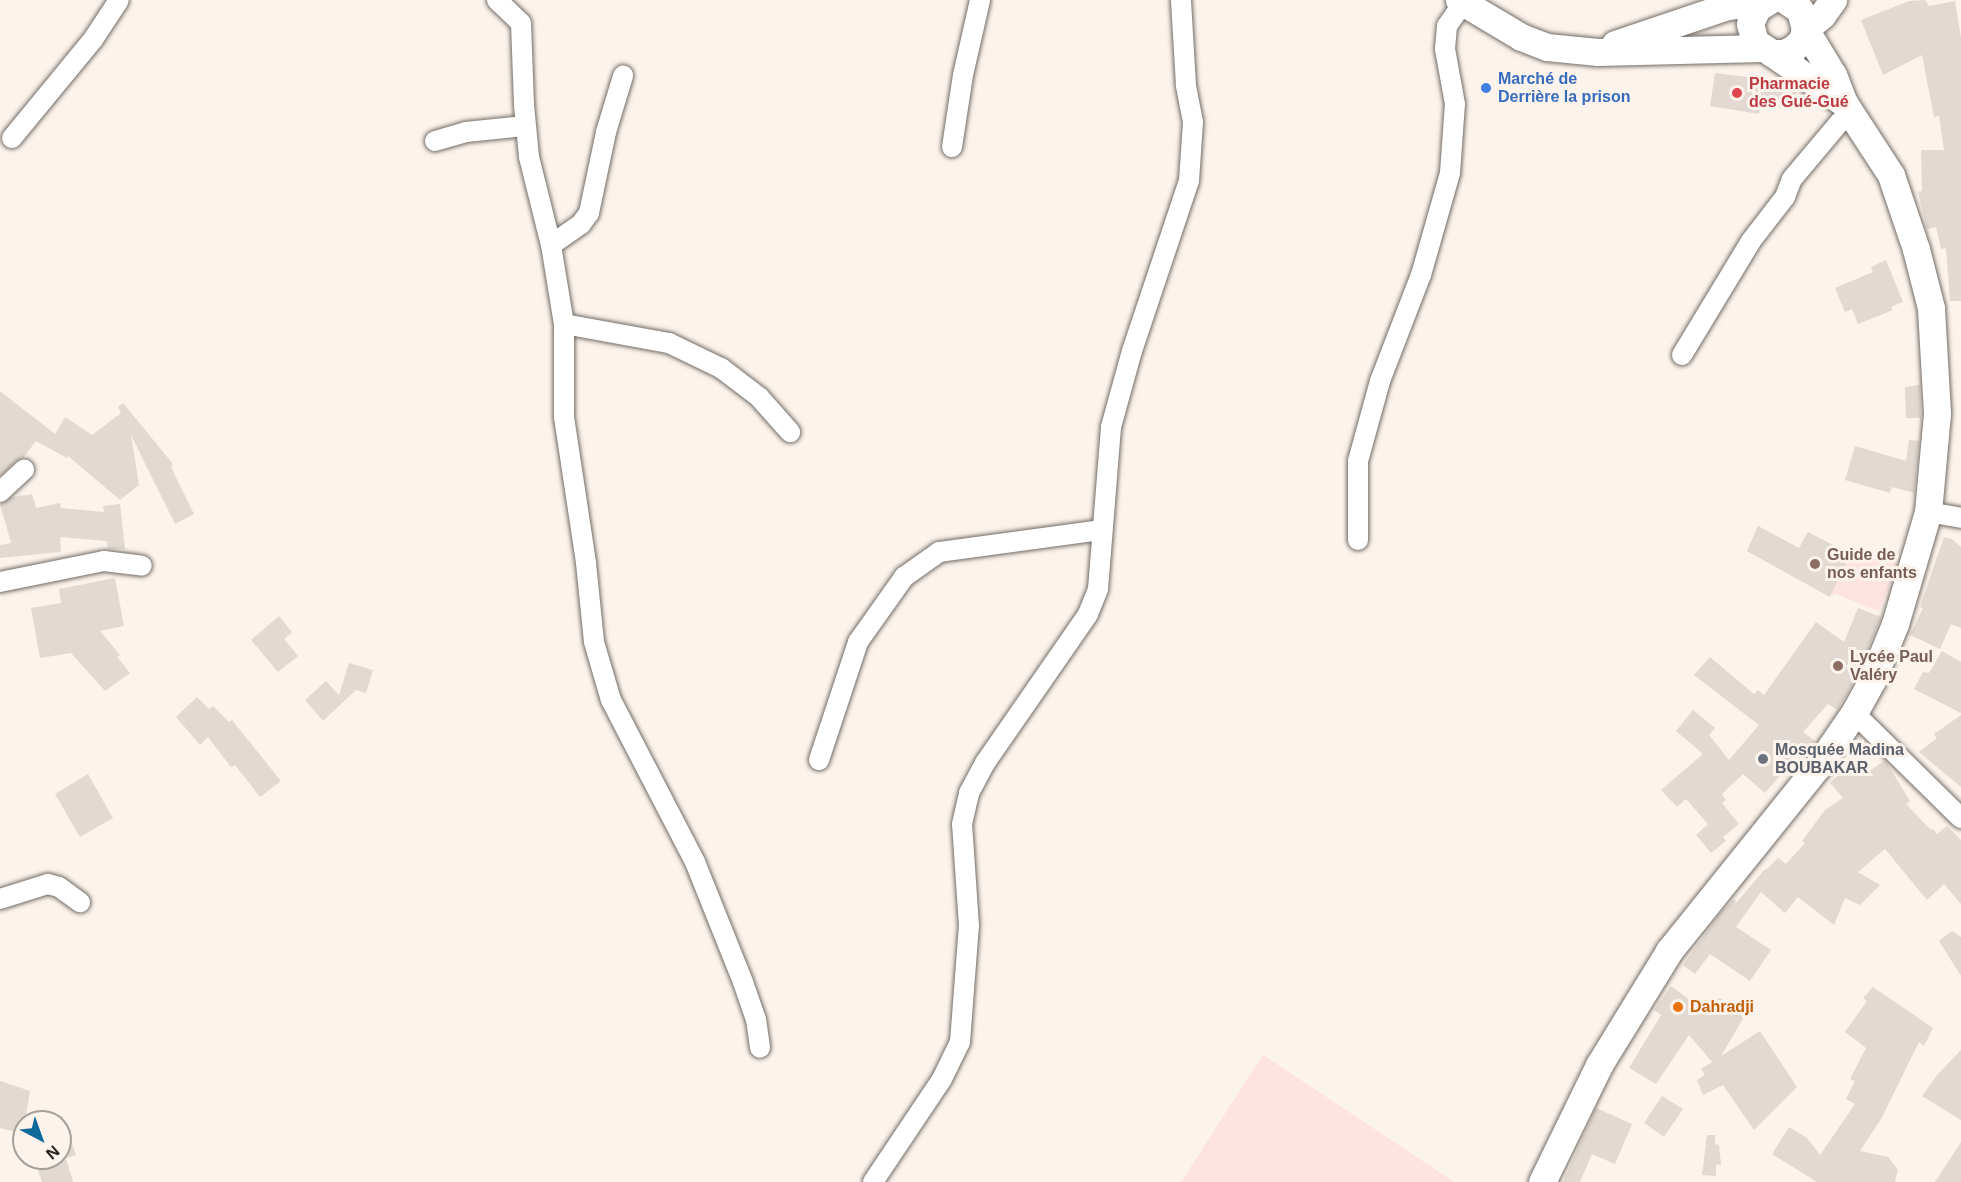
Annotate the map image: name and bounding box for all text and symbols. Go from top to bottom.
place label: Marché de Derrière la prison [1498,69,1630,107]
place label: Pharmacie des Gué-Gué [1749,74,1849,112]
marker: Marché de Derrière la prison [1479,81,1493,95]
marker: Pharmacie des Gué-Gué [1730,86,1744,100]
place label: Guide de nos enfants [1827,545,1917,583]
marker: Guide de nos enfants [1808,557,1822,571]
place label: Lycée Paul Valéry [1850,647,1933,685]
marker: Lycée Paul Valéry [1831,659,1845,673]
place label: Mosquée Madina BOUBAKAR [1775,740,1904,778]
marker: Mosquée Madina BOUBAKAR [1756,752,1770,766]
place label: Dahradji [1690,997,1754,1017]
marker: Dahradji [1671,1000,1685,1014]
north arrow [12,1110,72,1170]
text: N [43,1142,63,1163]

